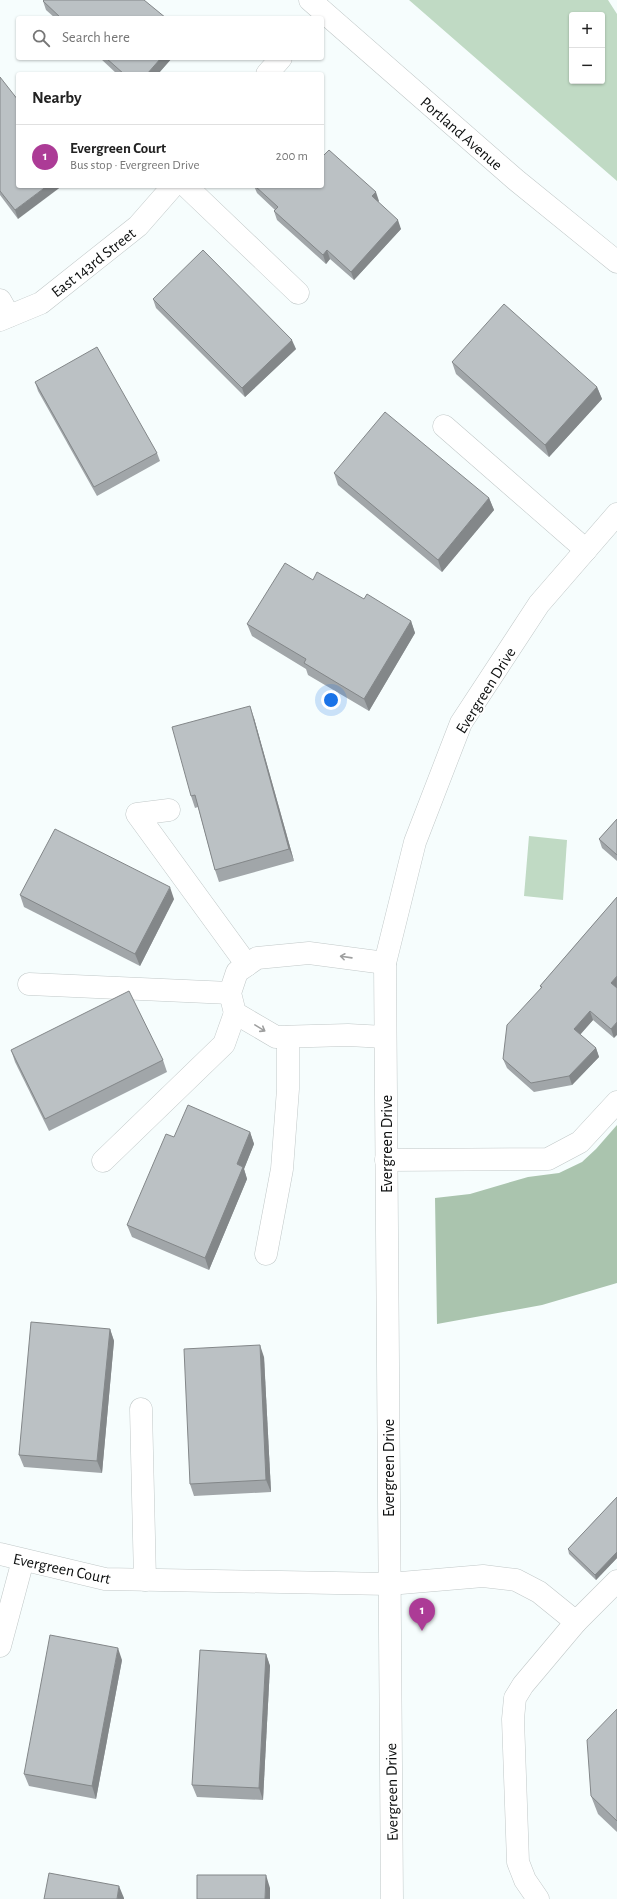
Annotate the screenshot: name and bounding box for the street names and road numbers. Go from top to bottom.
street label: Portland Avenue [417,94,505,173]
street label: East 143rd Street [49,225,139,300]
street label: Evergreen Drive [453,645,519,736]
street label: Evergreen Drive [379,1095,395,1193]
street label: Evergreen Drive [381,1419,397,1517]
street label: Evergreen Court [12,1551,112,1587]
street label: Evergreen Drive [383,1743,401,1841]

